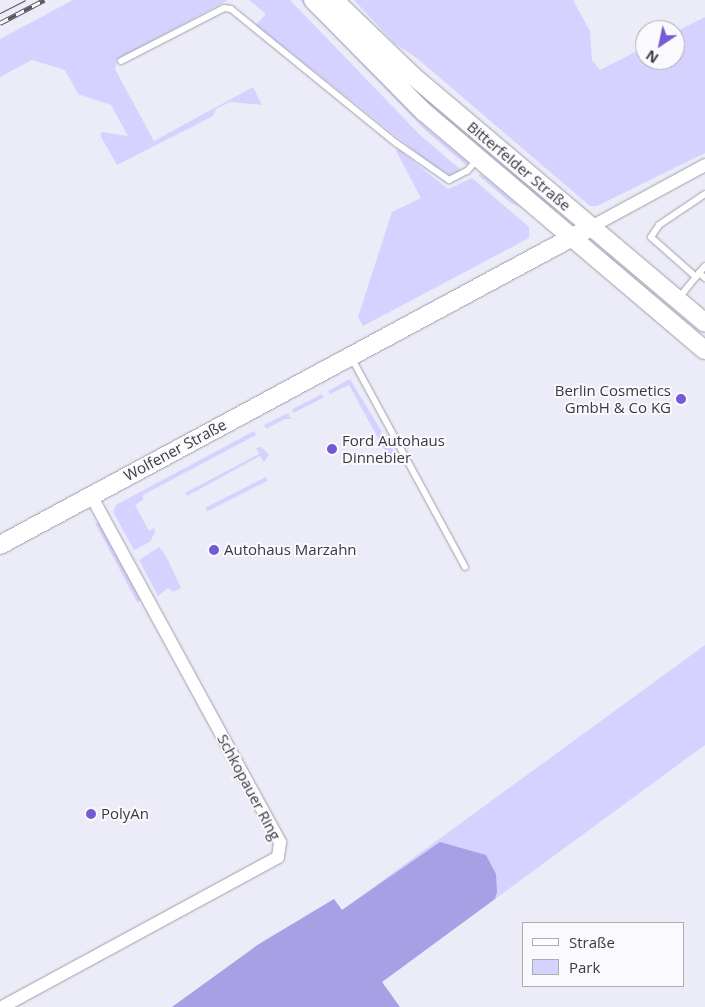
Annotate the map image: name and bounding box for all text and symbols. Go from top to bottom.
north arrow [635,20,685,70]
text: N [642,46,662,68]
street label: Bitterfelder Straße [464,118,574,214]
place label: Berlin Cosmetics GmbH & Co KG [555,381,671,416]
marker: Berlin Cosmetics GmbH & Co KG [675,393,687,405]
street label: Wolfener Straße [121,415,229,485]
place label: Ford Autohaus Dinnebier [342,431,445,466]
marker: Ford Autohaus Dinnebier [326,443,338,455]
place label: Autohaus Marzahn [224,541,357,559]
marker: Autohaus Marzahn [208,544,220,556]
street label: Schkopauer Ring [214,731,284,843]
place label: PolyAn [101,805,149,823]
marker: PolyAn [85,808,97,820]
legend [522,922,685,987]
text: Straße [569,932,615,952]
text: Park [569,957,600,977]

